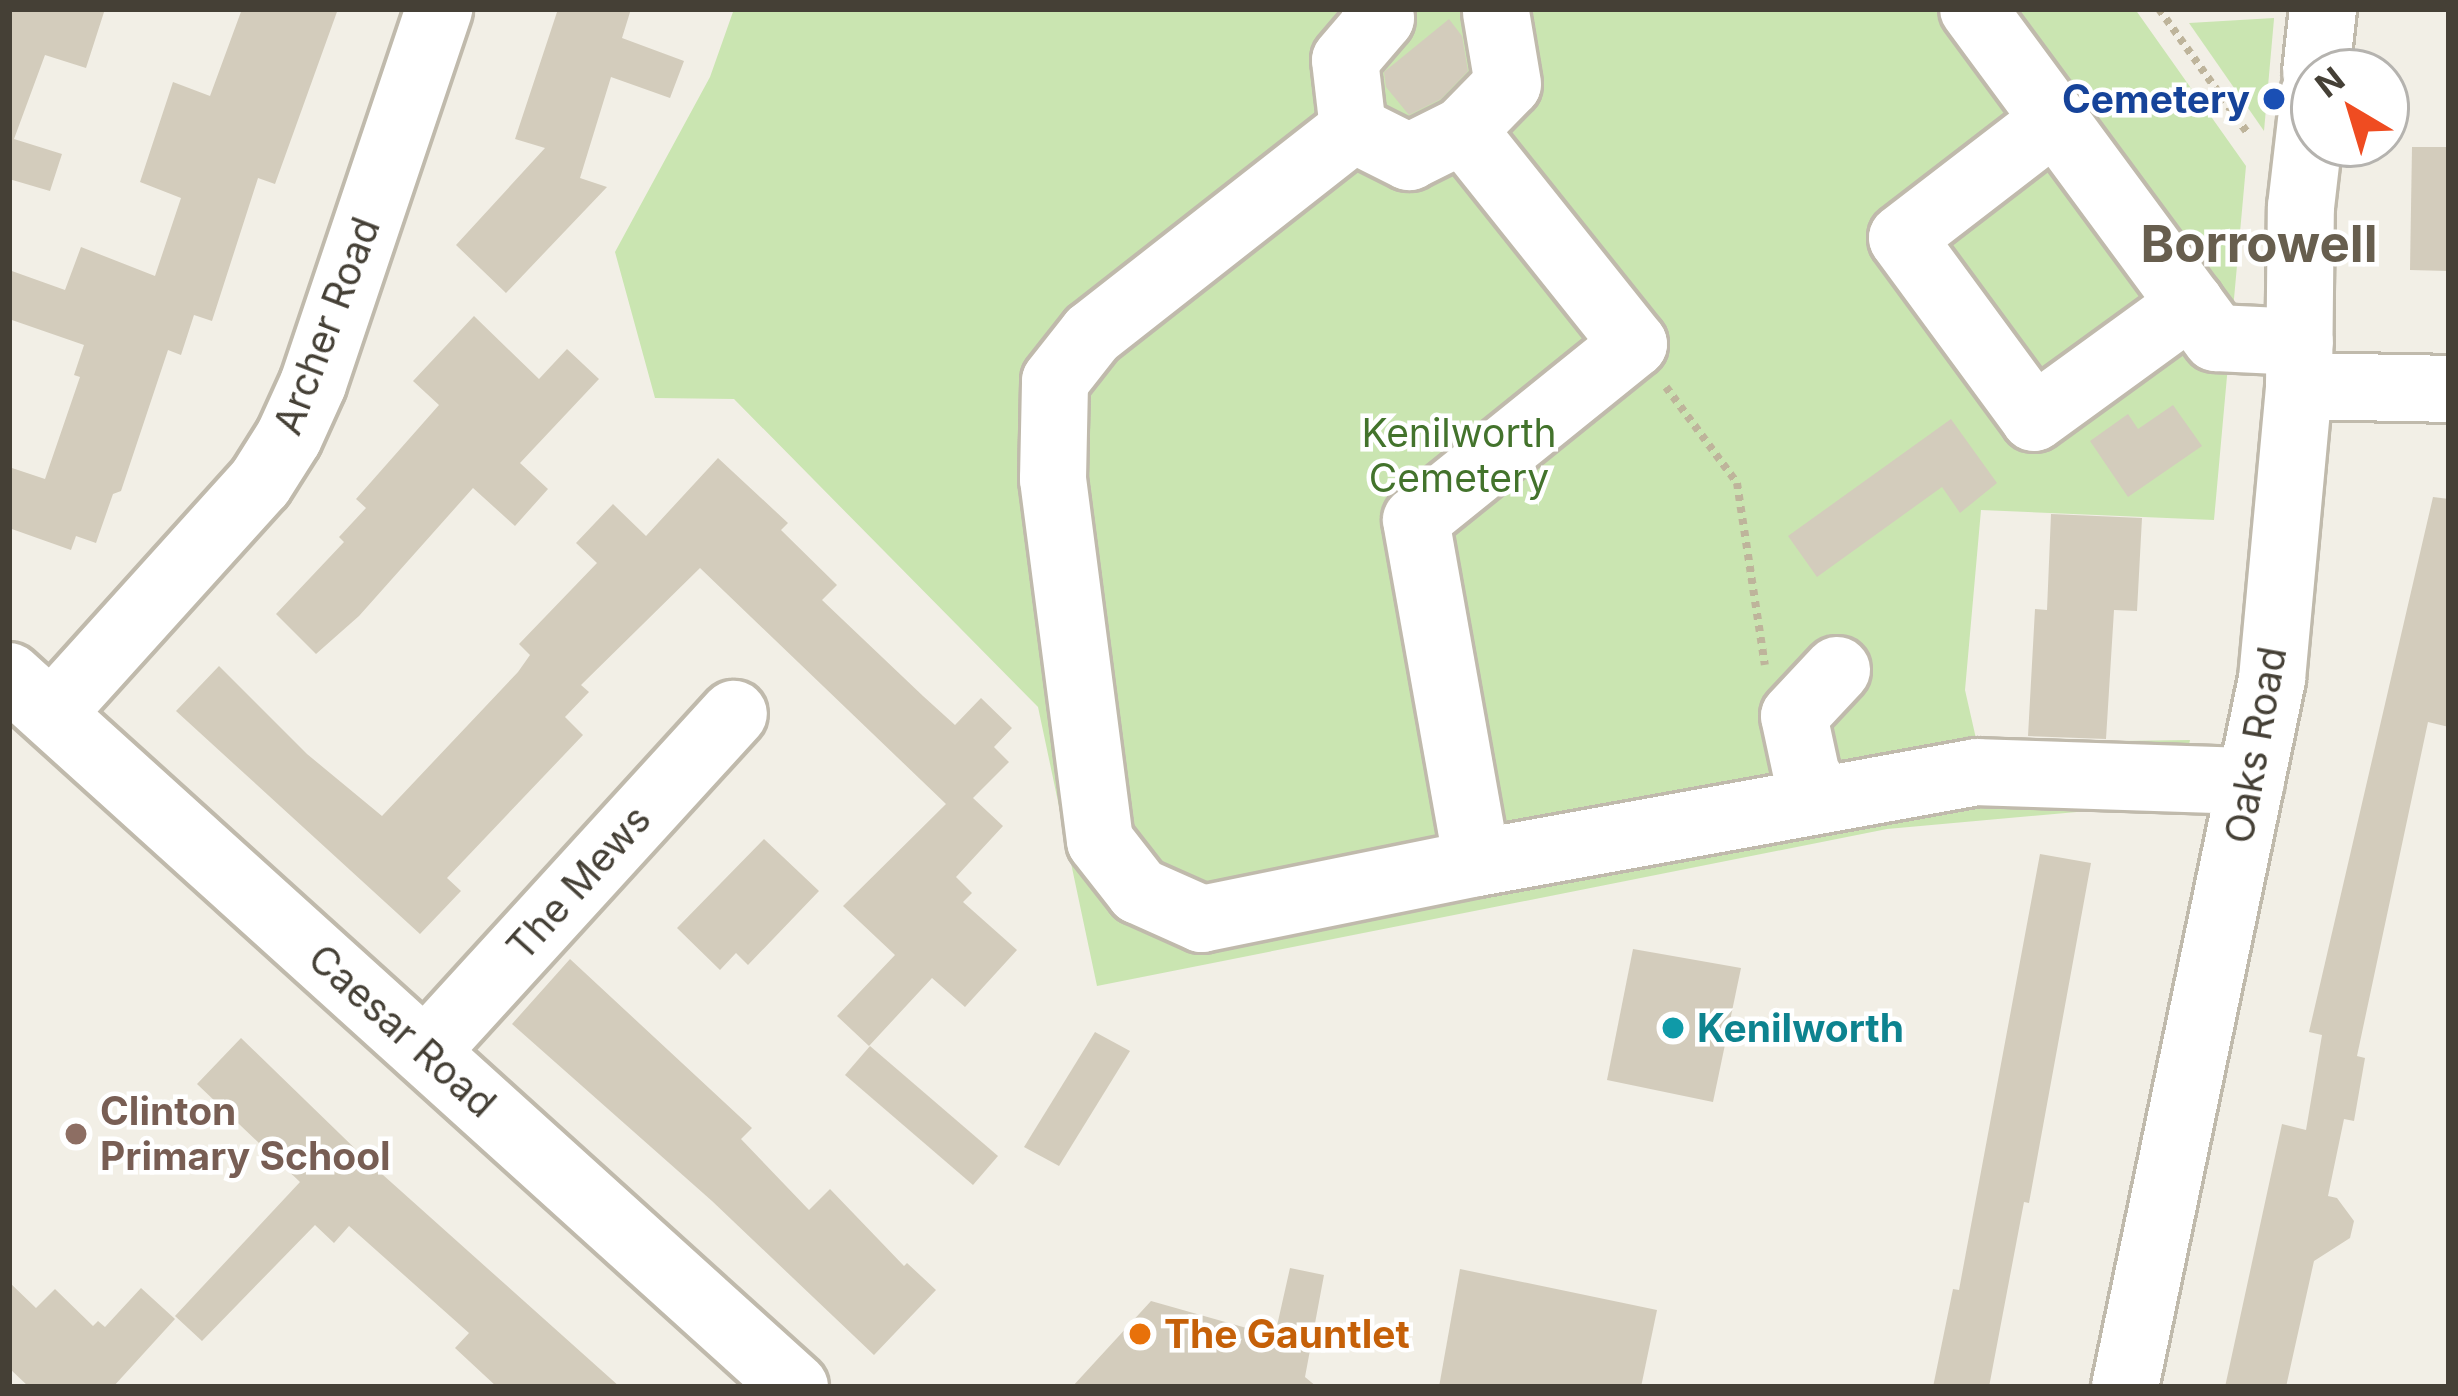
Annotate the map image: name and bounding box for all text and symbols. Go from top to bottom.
north arrow [2290,48,2410,168]
text: N [2307,58,2352,105]
place label: Cemetery [2062,76,2250,122]
marker: Cemetery [2261,86,2287,112]
street label: Archer Road [264,211,390,441]
district label: Borrowell [2141,213,2377,275]
park label: Kenilworth Cemetery [1361,411,1557,502]
street label: Oaks Road [2216,643,2296,847]
street label: The Mews [497,796,661,970]
street label: Caesar Road [299,935,505,1127]
place label: Kenilworth [1697,1005,1904,1051]
marker: Kenilworth [1660,1015,1686,1041]
place label: Clinton Primary School [100,1089,391,1180]
marker: Clinton Primary School [63,1121,89,1147]
place label: The Gauntlet [1164,1311,1410,1357]
marker: The Gauntlet [1127,1321,1153,1347]

